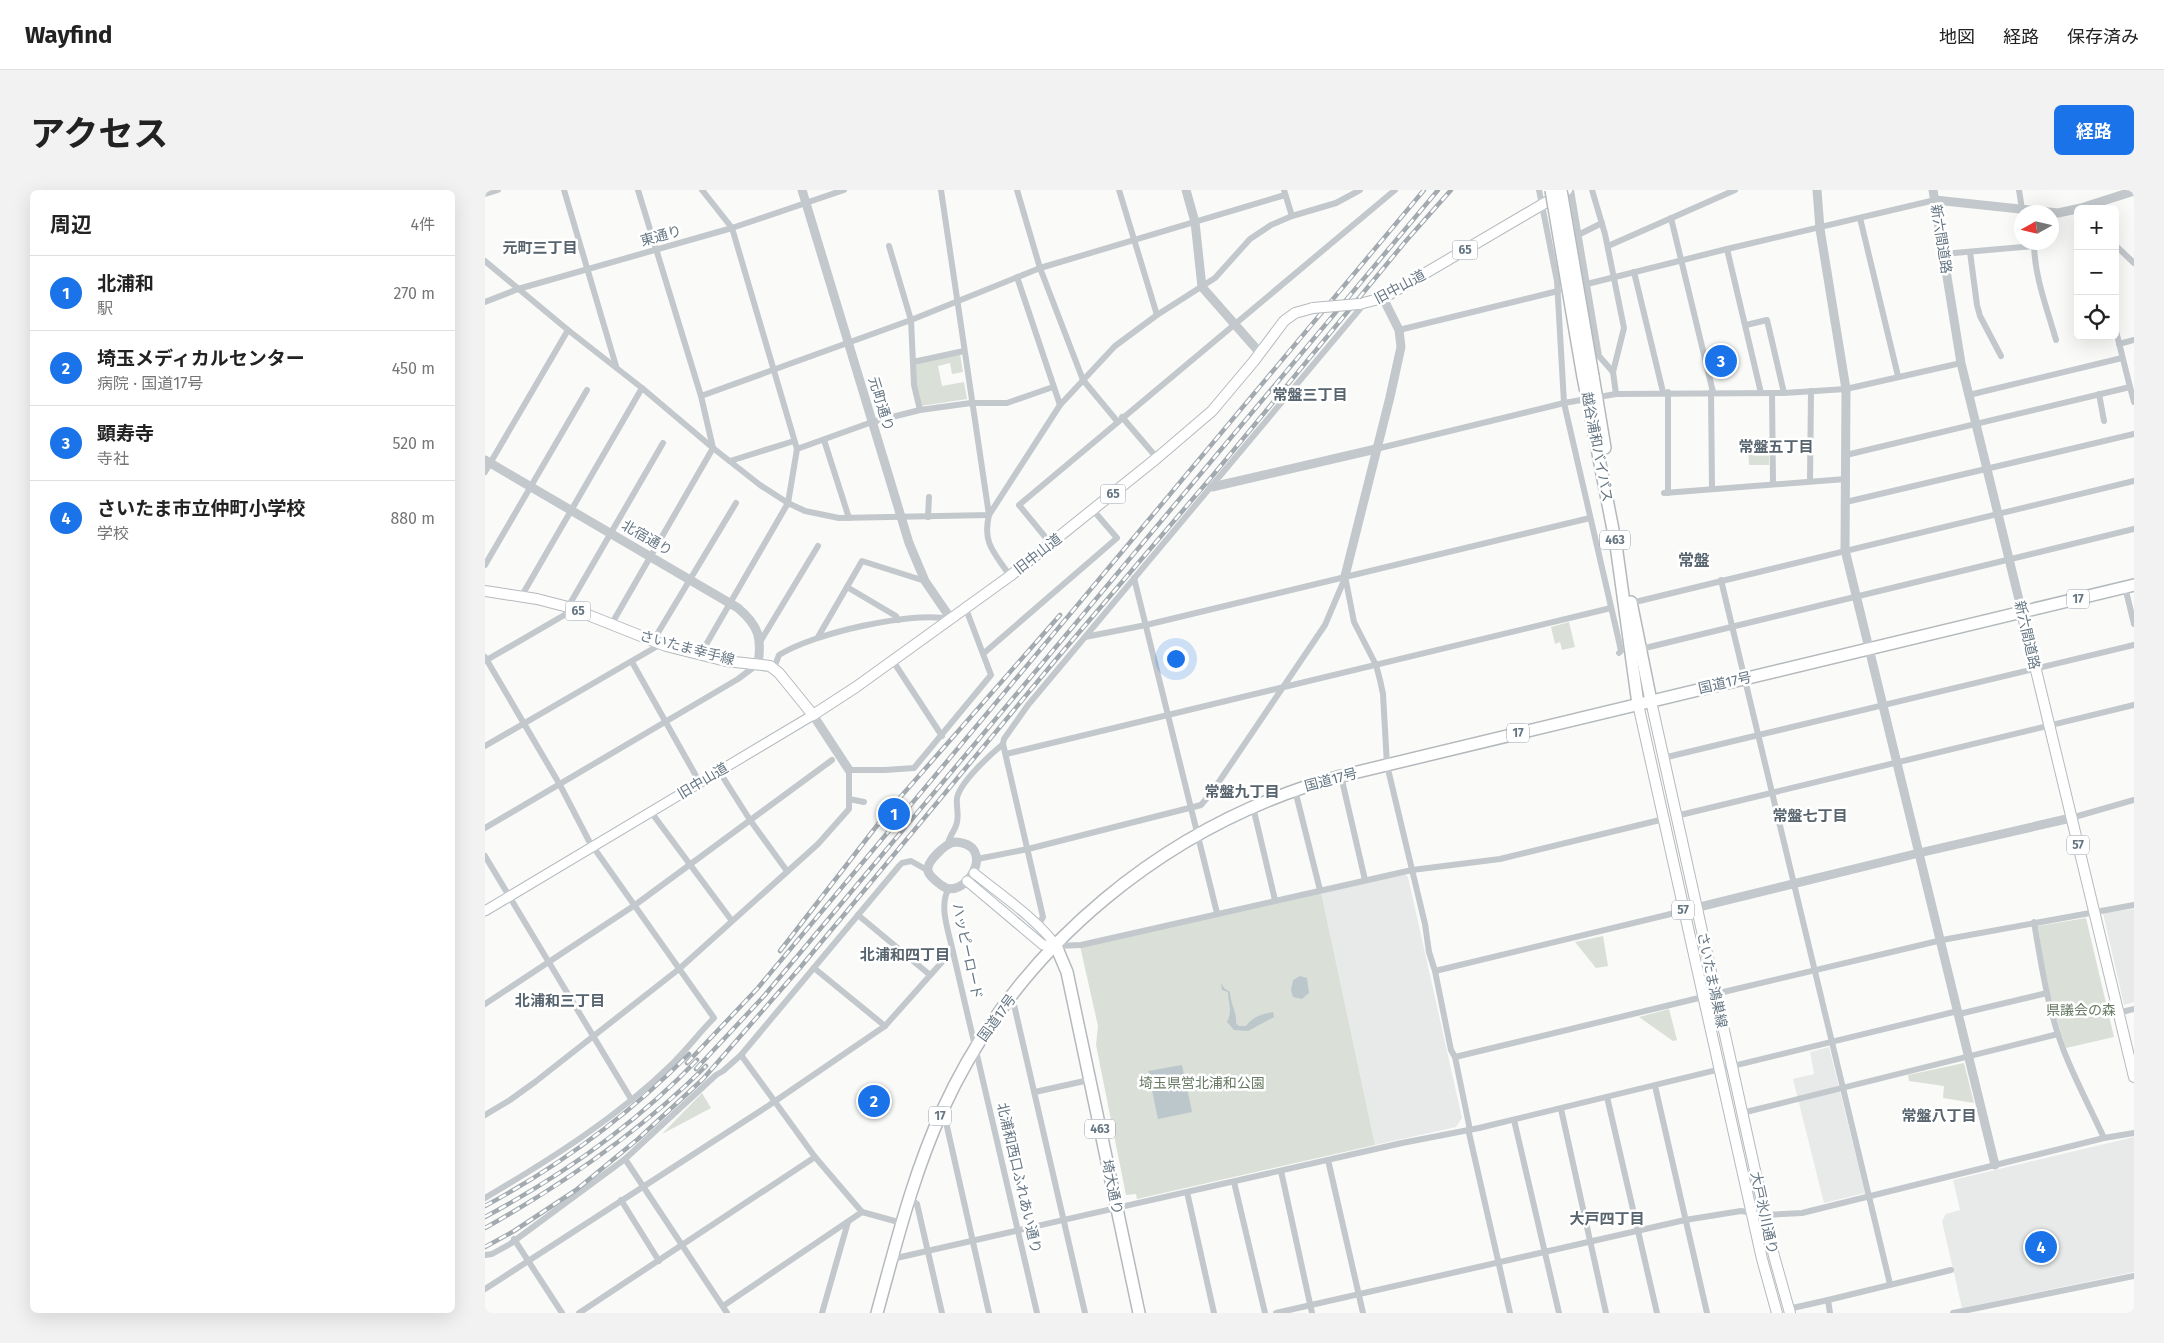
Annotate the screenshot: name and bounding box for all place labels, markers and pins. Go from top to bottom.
pin: 3 [1705,342,1737,380]
pin: 1 [878,795,910,833]
pin: 2 [858,1082,890,1120]
pin: 4 [2025,1228,2057,1266]

